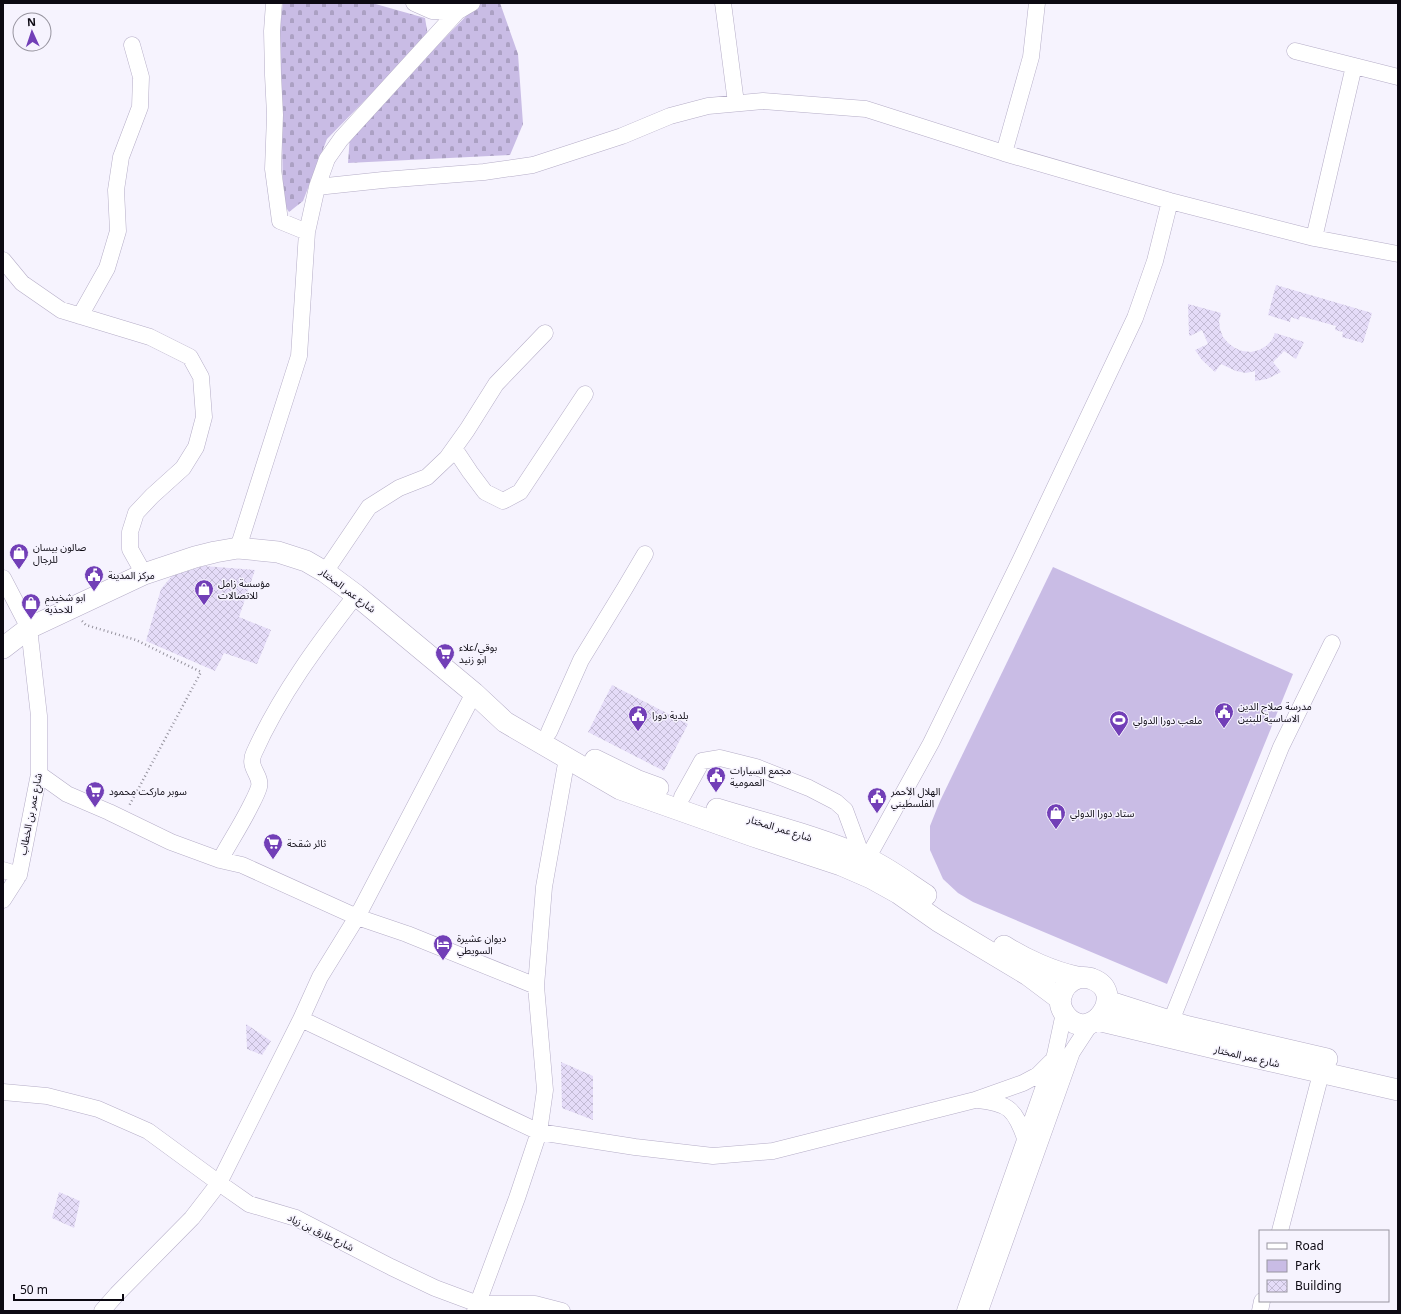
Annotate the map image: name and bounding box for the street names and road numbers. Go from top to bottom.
street label: شارع عمر المختار [316,564,379,617]
street label: شارع عمر بن الخطاب [15,772,46,856]
street label: شارع عمر المختار [745,811,814,845]
street label: شارع عمر المختار [1212,1041,1281,1071]
street label: شارع طارق بن زياد [285,1210,357,1255]

